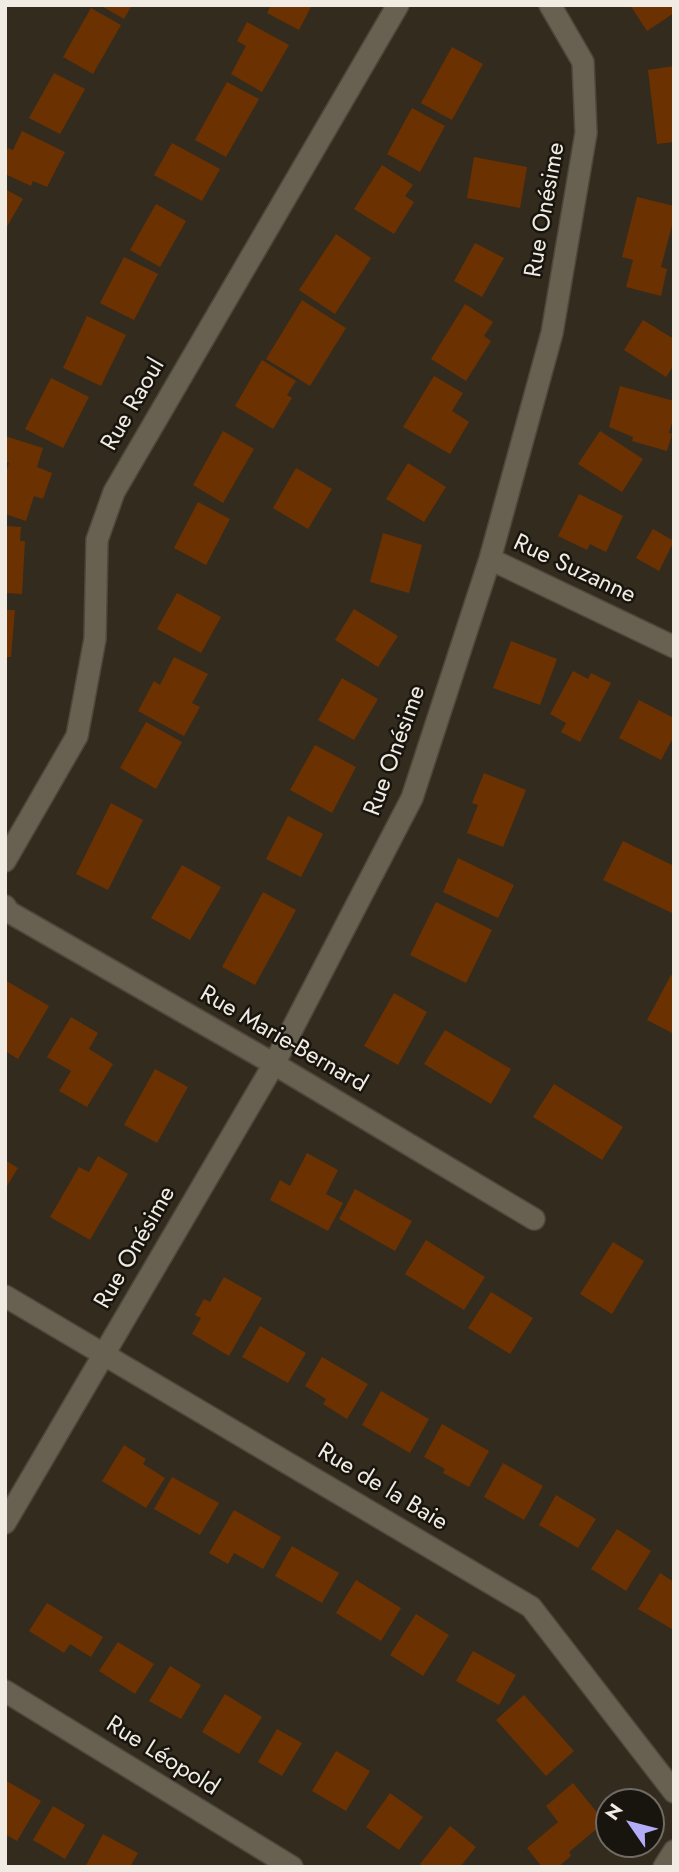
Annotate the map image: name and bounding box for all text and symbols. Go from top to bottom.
street label: Rue Onésime [520,140,572,280]
street label: Rue Raoul [96,354,172,456]
street label: Rue Suzanne [508,529,640,611]
street label: Rue Onésime [359,682,433,820]
street label: Rue Marie-Bernard [194,980,372,1100]
street label: Rue Onésime [89,1182,183,1314]
street label: Rue de la Baie [312,1438,452,1538]
street label: Rue Léopold [100,1711,224,1803]
north arrow [595,1788,665,1858]
text: N [599,1798,629,1826]

